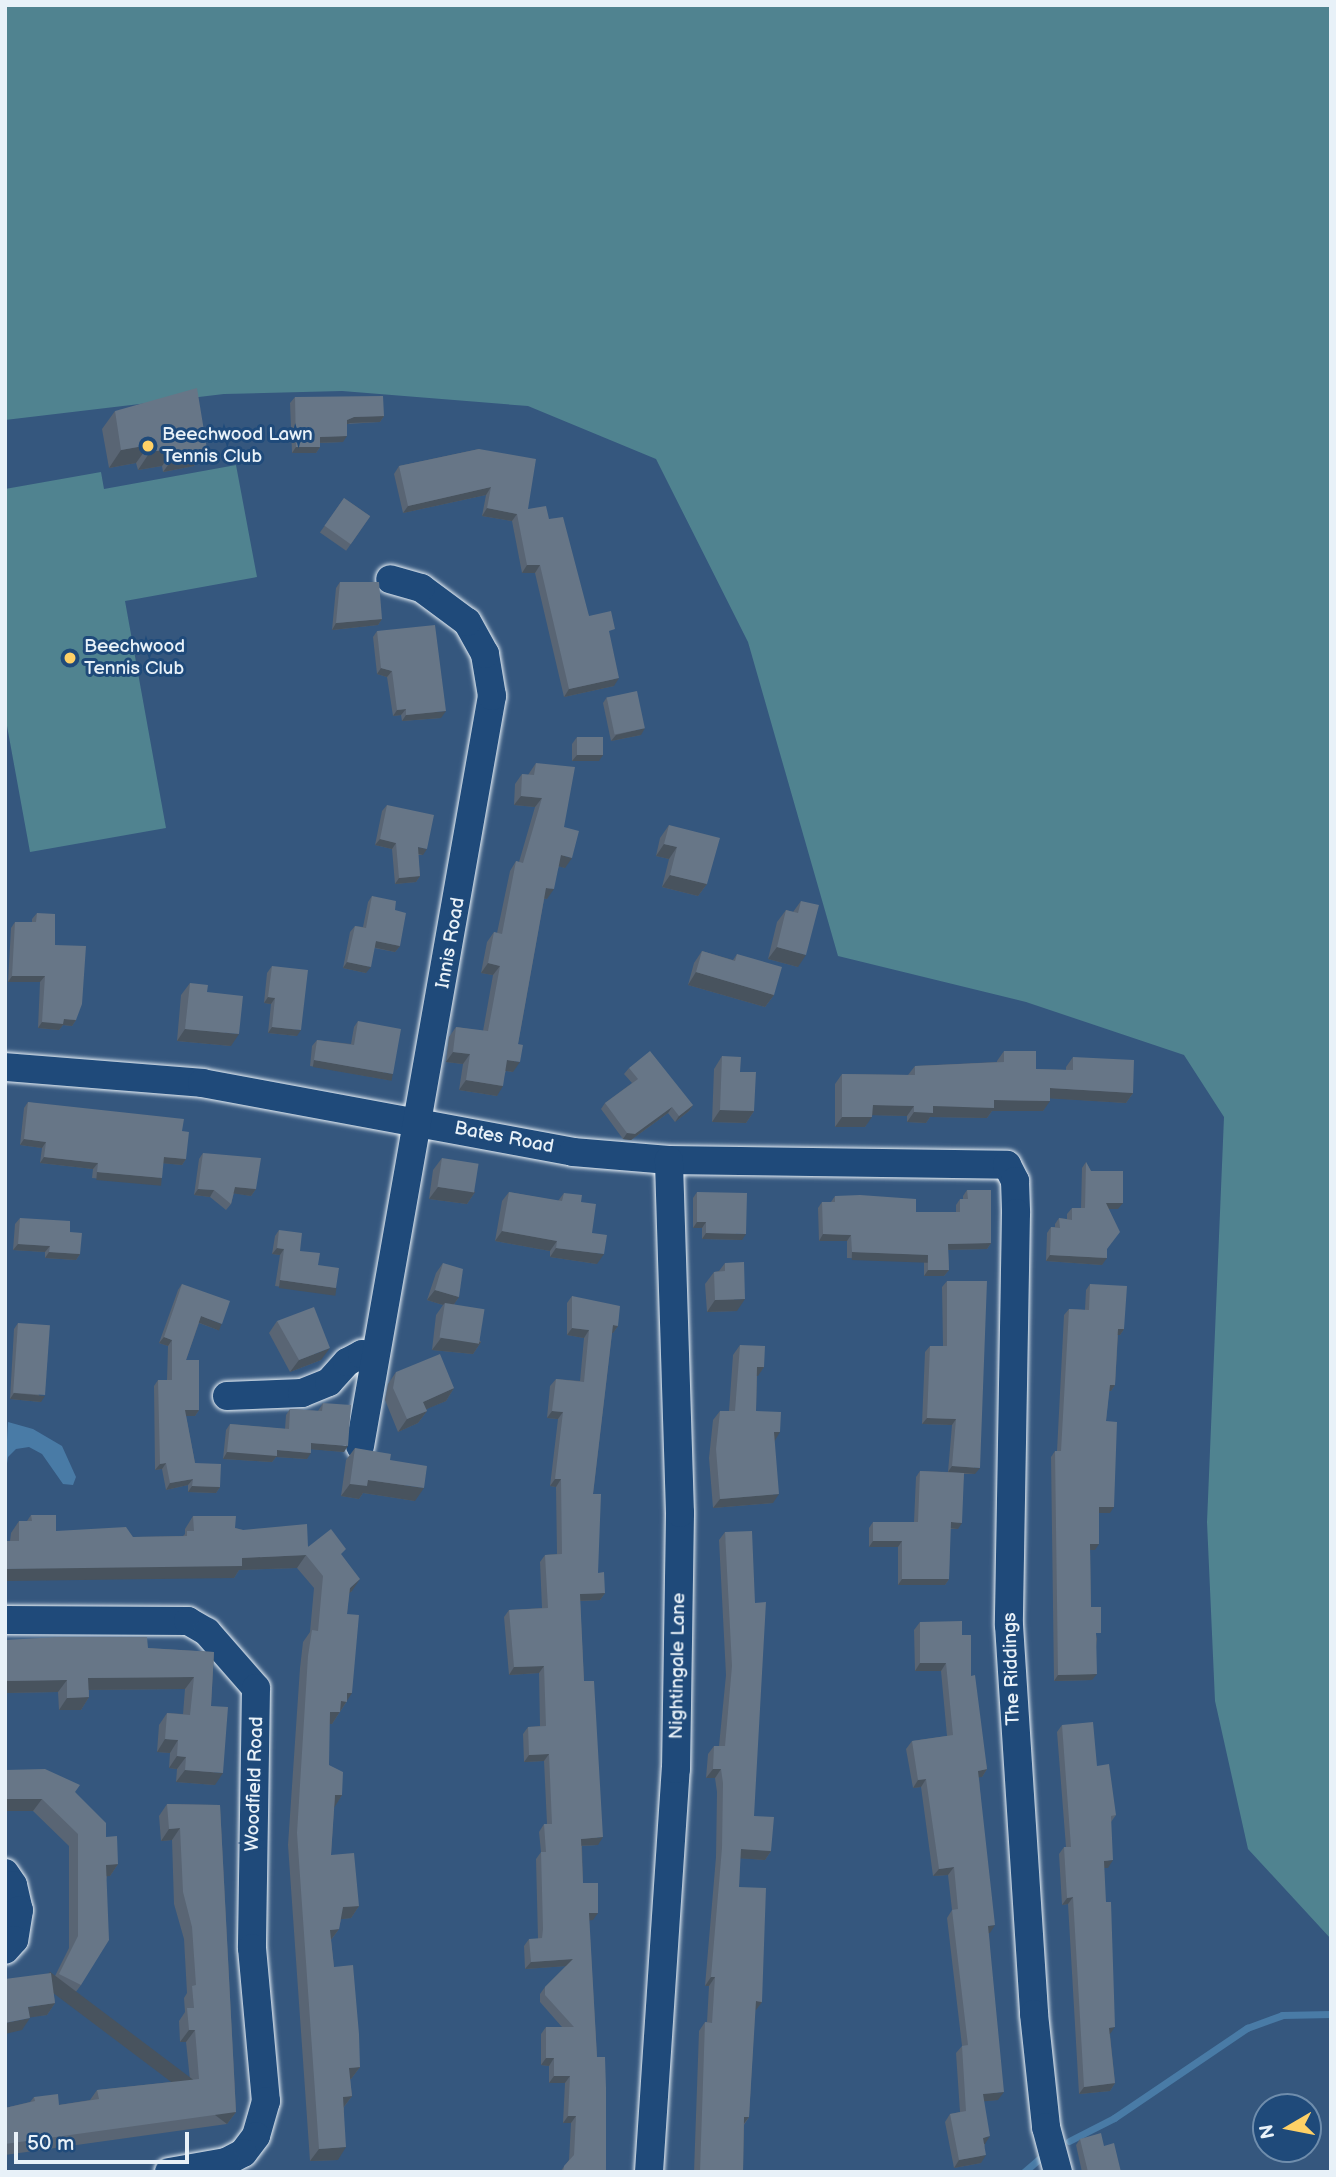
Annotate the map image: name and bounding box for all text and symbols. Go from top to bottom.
place label: Beechwood Lawn Tennis Club [162,424,313,468]
marker: Beechwood Lawn Tennis Club [140,438,156,454]
place label: Beechwood Tennis Club [84,636,185,680]
marker: Beechwood Tennis Club [62,650,78,666]
street label: Innis Road [432,896,470,990]
street label: Bates Road [452,1117,556,1159]
street label: Nightingale Lane [665,1593,691,1739]
street label: The Riddings [999,1612,1025,1726]
street label: Woodfield Road [241,1716,269,1852]
north arrow [1252,2093,1322,2163]
scale bar [18,2118,192,2162]
text: N [1255,2122,1280,2140]
text: 50 m [27,2131,74,2156]

